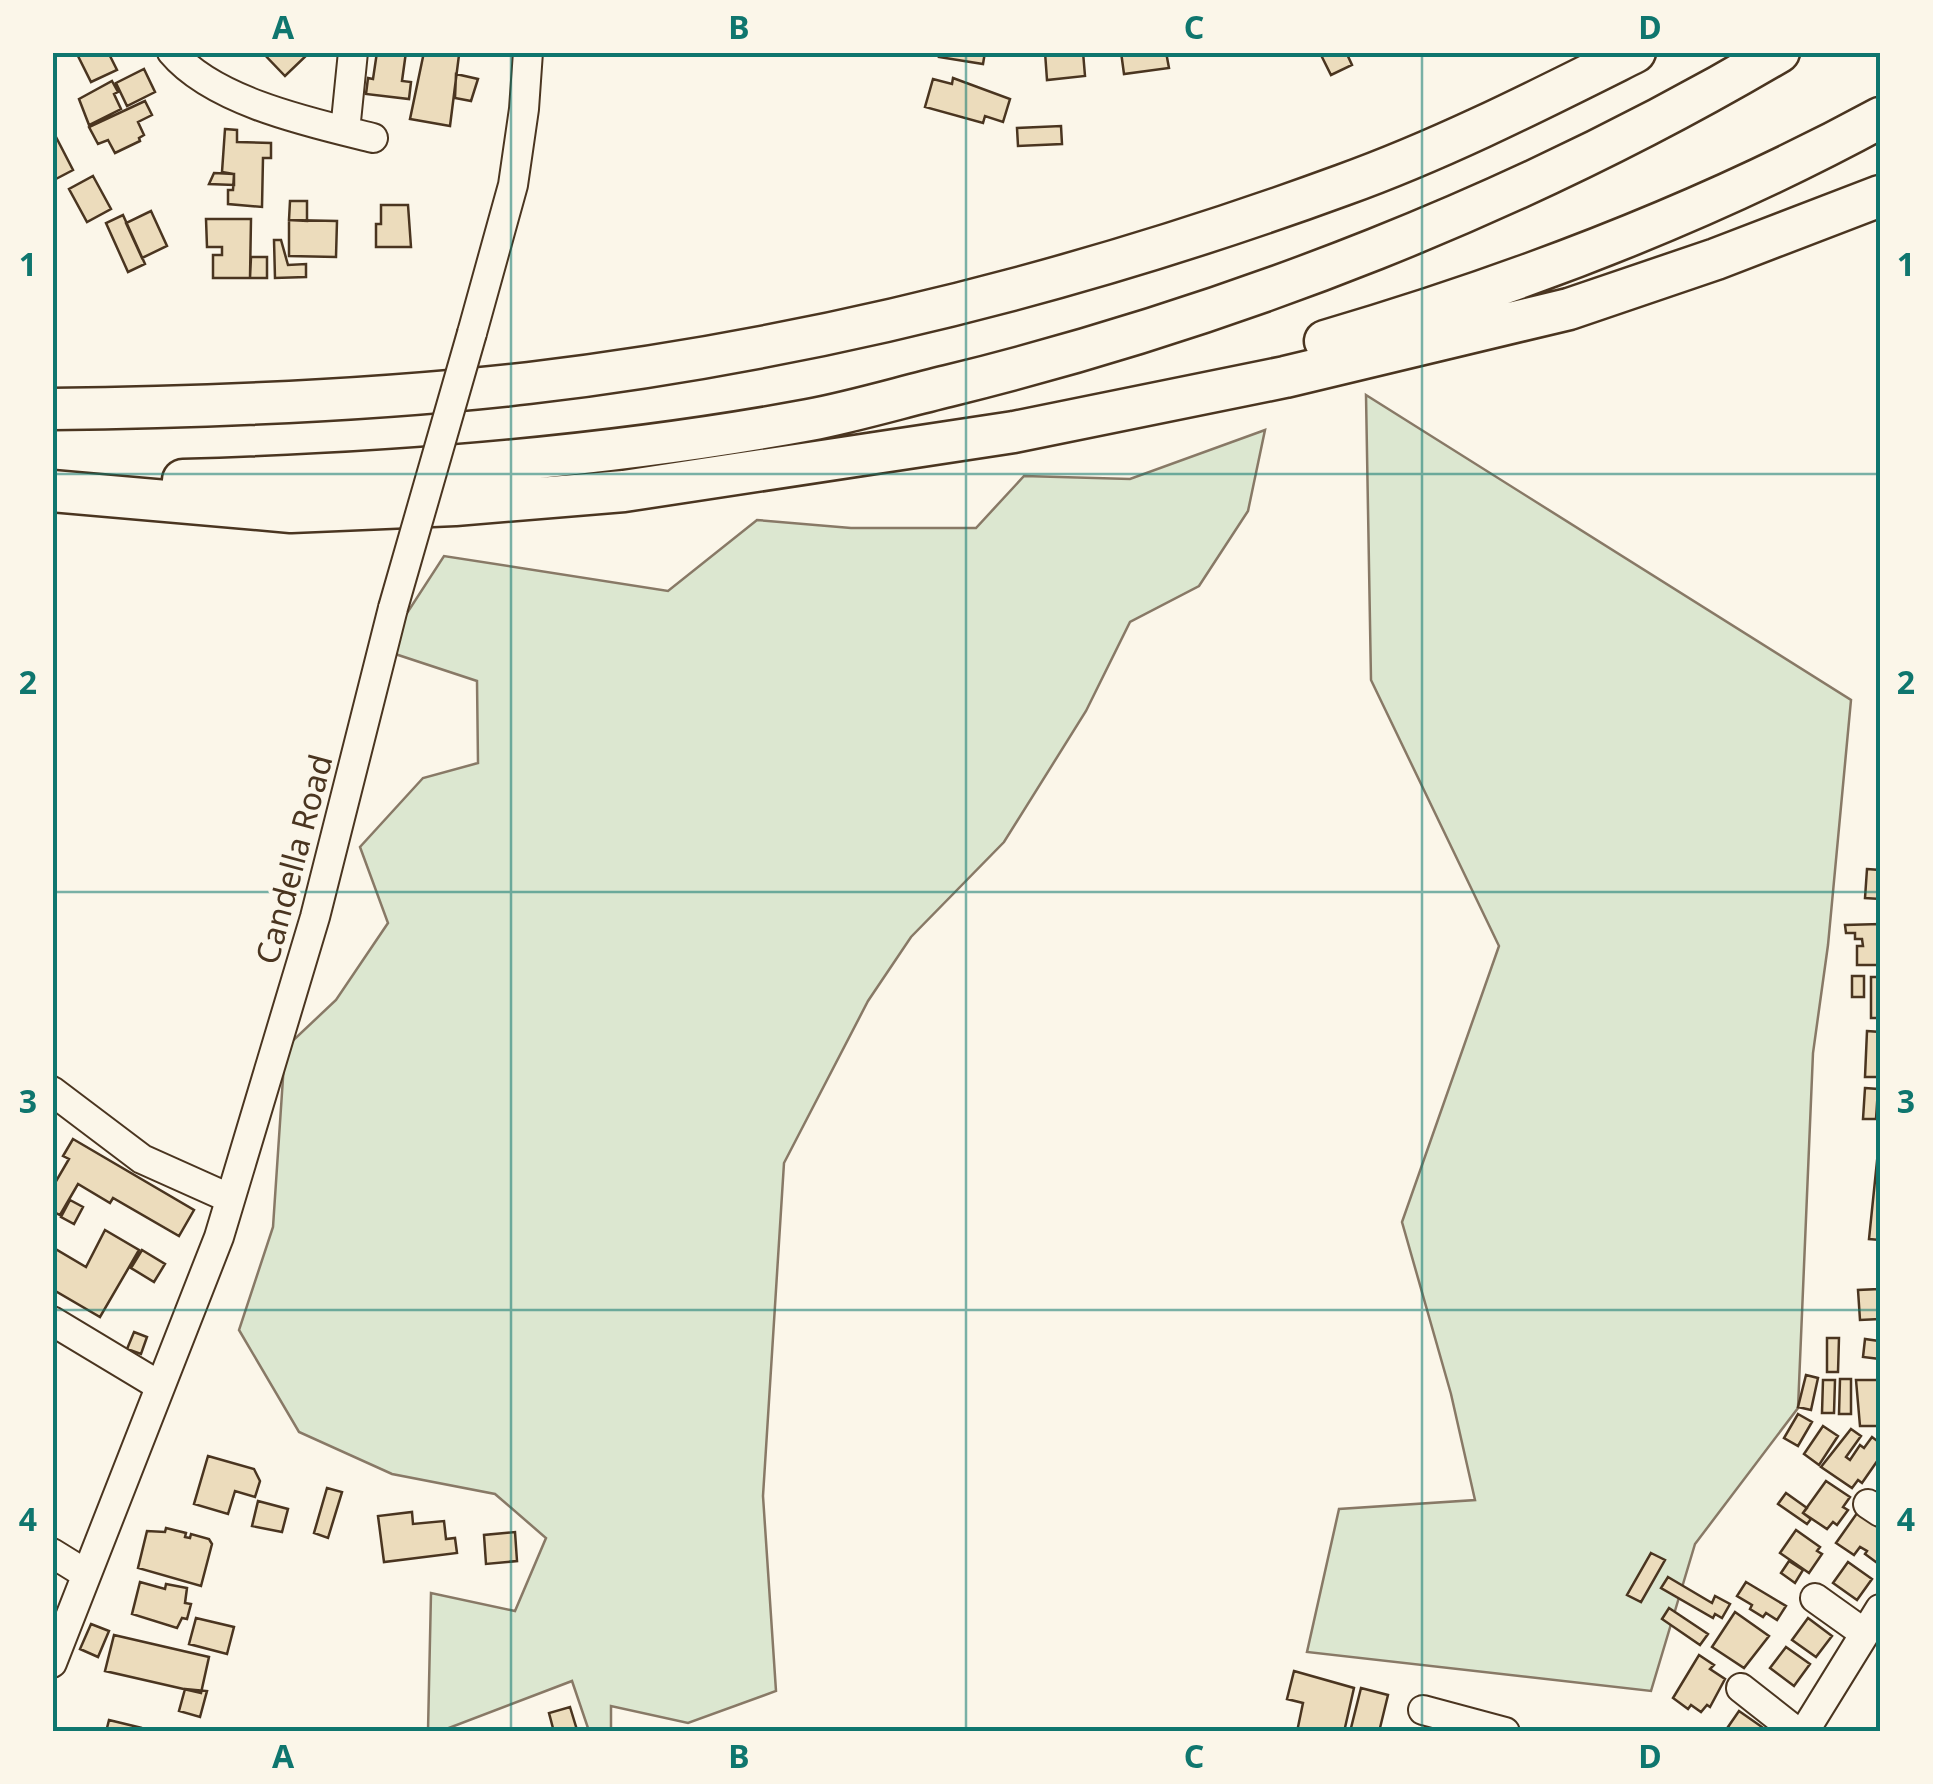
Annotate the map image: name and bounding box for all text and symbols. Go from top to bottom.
text: A [272,5,295,48]
text: B [728,5,750,48]
text: C [1184,5,1204,48]
text: D [1638,5,1662,48]
text: 1 [19,242,37,285]
text: 1 [1897,242,1915,285]
text: 2 [19,660,37,703]
text: 2 [1897,660,1915,703]
street label: Candella Road [244,749,342,969]
text: 3 [19,1079,37,1122]
text: 3 [1897,1079,1915,1122]
text: 4 [19,1497,37,1540]
text: 4 [1897,1497,1915,1540]
text: A [272,1734,295,1777]
text: B [728,1734,750,1777]
text: C [1184,1734,1204,1777]
text: D [1638,1734,1662,1777]

